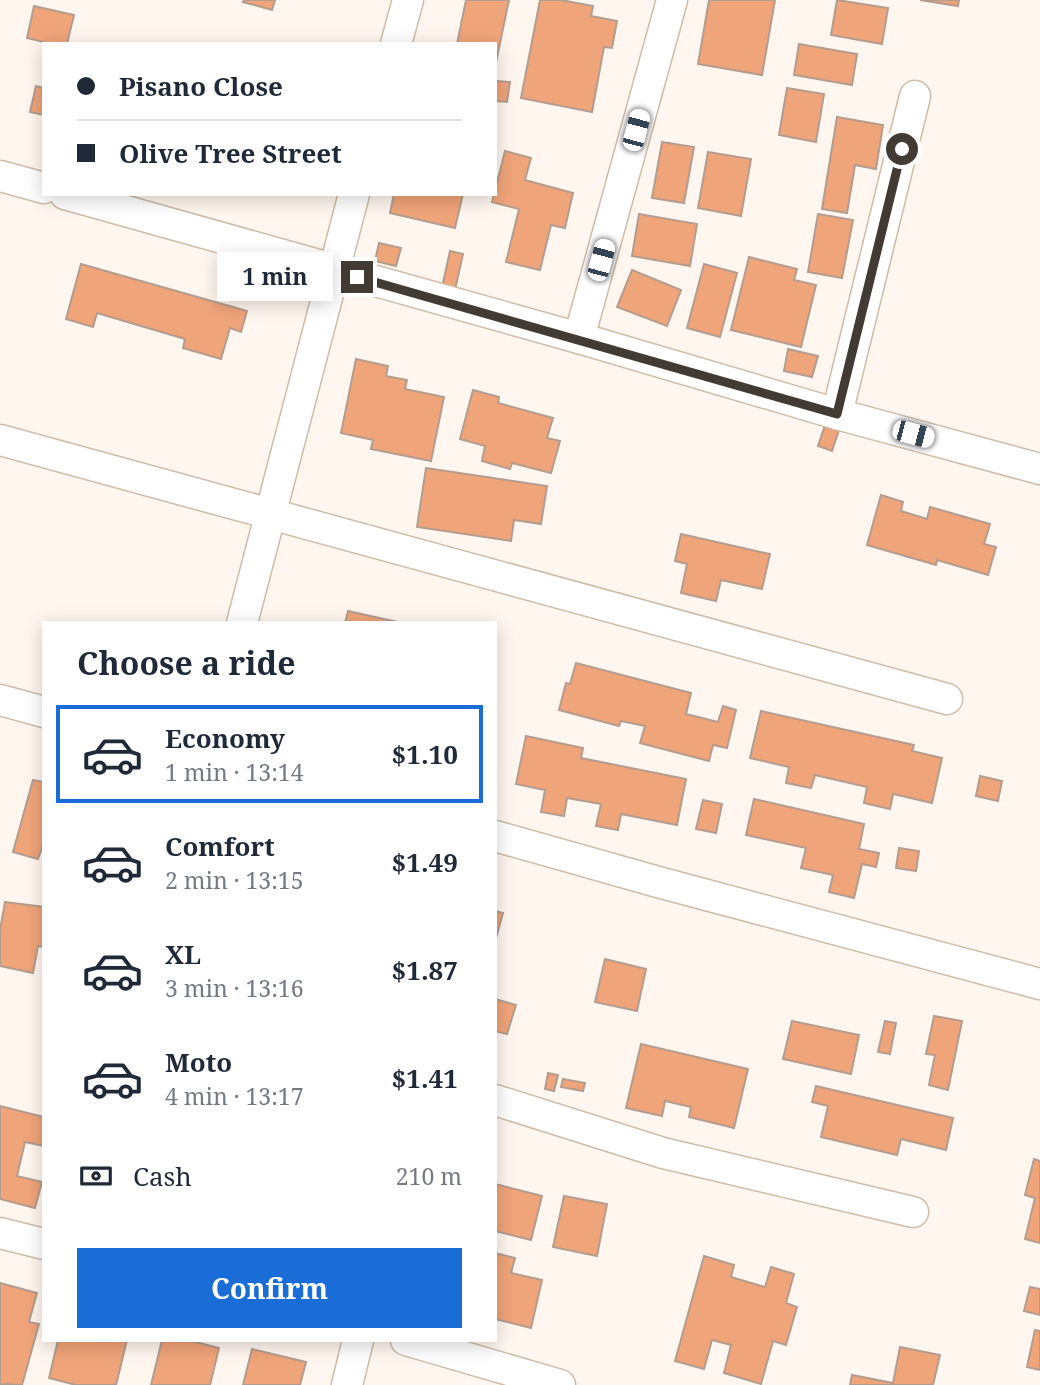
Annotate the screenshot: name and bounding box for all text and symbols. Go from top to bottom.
text: Pisano Close [119,68,283,104]
car [621,107,652,153]
route start [886,133,918,165]
text: Olive Tree Street [119,135,342,171]
car [586,237,617,283]
callout: 1 min [217,252,332,302]
text: 1 min [242,260,308,292]
route end [341,261,373,293]
car [890,418,937,450]
text: Choose a ride [77,641,296,684]
text: Economy [165,720,285,756]
icon: car [81,723,144,786]
text: $1.10 [392,736,458,772]
text: 1 min · 13:14 [165,756,303,788]
text: Comfort [165,828,275,864]
icon: car [81,831,144,894]
text: $1.49 [392,844,458,880]
text: 2 min · 13:15 [165,864,303,896]
text: XL [165,936,201,972]
icon: car [81,939,144,1002]
text: $1.87 [392,952,458,988]
text: 3 min · 13:16 [165,972,303,1004]
text: Moto [165,1044,232,1080]
icon: car [81,1047,144,1110]
text: $1.41 [392,1060,458,1096]
text: 4 min · 13:17 [165,1080,303,1112]
icon: cash [77,1157,115,1195]
text: Cash [133,1158,192,1194]
text: 210 m [396,1160,462,1192]
button: Confirm [77,1248,462,1328]

